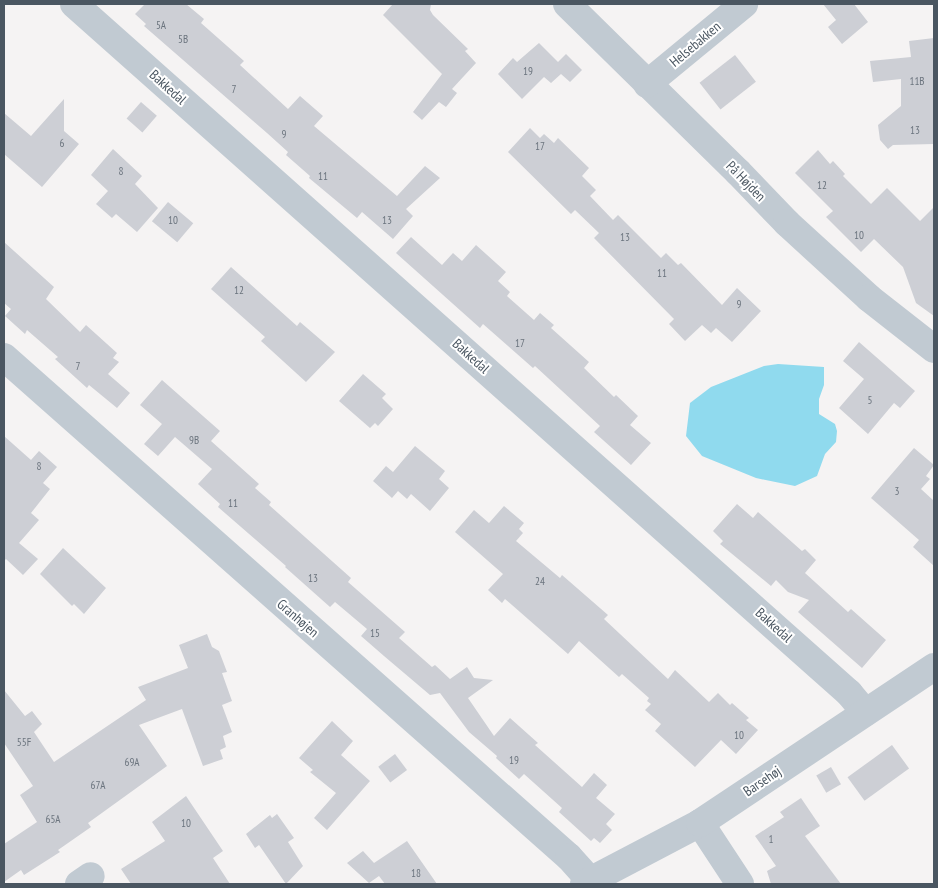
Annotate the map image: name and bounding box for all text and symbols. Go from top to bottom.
house number: 5A [156,18,166,32]
street label: Helsebakken [666,18,724,70]
house number: 5B [178,32,188,46]
house number: 19 [523,64,533,78]
street label: Bakkedal [146,66,190,108]
house number: 11B [909,74,925,88]
house number: 7 [232,82,236,96]
house number: 13 [910,123,920,137]
house number: 9 [282,127,286,141]
house number: 6 [60,136,64,150]
house number: 17 [535,139,545,153]
street label: På Højden [723,157,769,205]
house number: 8 [119,164,123,178]
house number: 11 [318,169,328,183]
house number: 12 [817,178,827,192]
house number: 10 [168,213,178,227]
house number: 13 [382,213,392,227]
house number: 10 [854,228,864,242]
house number: 13 [620,230,630,244]
house number: 11 [657,266,667,280]
house number: 12 [234,283,244,297]
house number: 9 [737,297,741,311]
street label: Bakkedal [449,335,493,377]
house number: 17 [515,336,525,350]
house number: 7 [76,359,80,373]
house number: 5 [868,393,872,407]
house number: 9B [189,433,199,447]
house number: 8 [37,459,41,473]
house number: 3 [895,484,899,498]
house number: 11 [228,496,238,510]
house number: 13 [308,571,318,585]
house number: 24 [535,574,545,588]
street label: Granhøjen [274,595,322,641]
street label: Bakkedal [752,604,796,646]
house number: 15 [370,626,380,640]
house number: 10 [734,728,744,742]
house number: 55F [17,735,31,749]
house number: 19 [509,753,519,767]
house number: 69A [124,755,140,769]
street label: Barsehøj [740,762,784,800]
house number: 67A [91,778,105,792]
house number: 65A [45,812,61,826]
house number: 10 [181,816,191,830]
house number: 1 [769,832,773,846]
house number: 18 [411,866,421,880]

